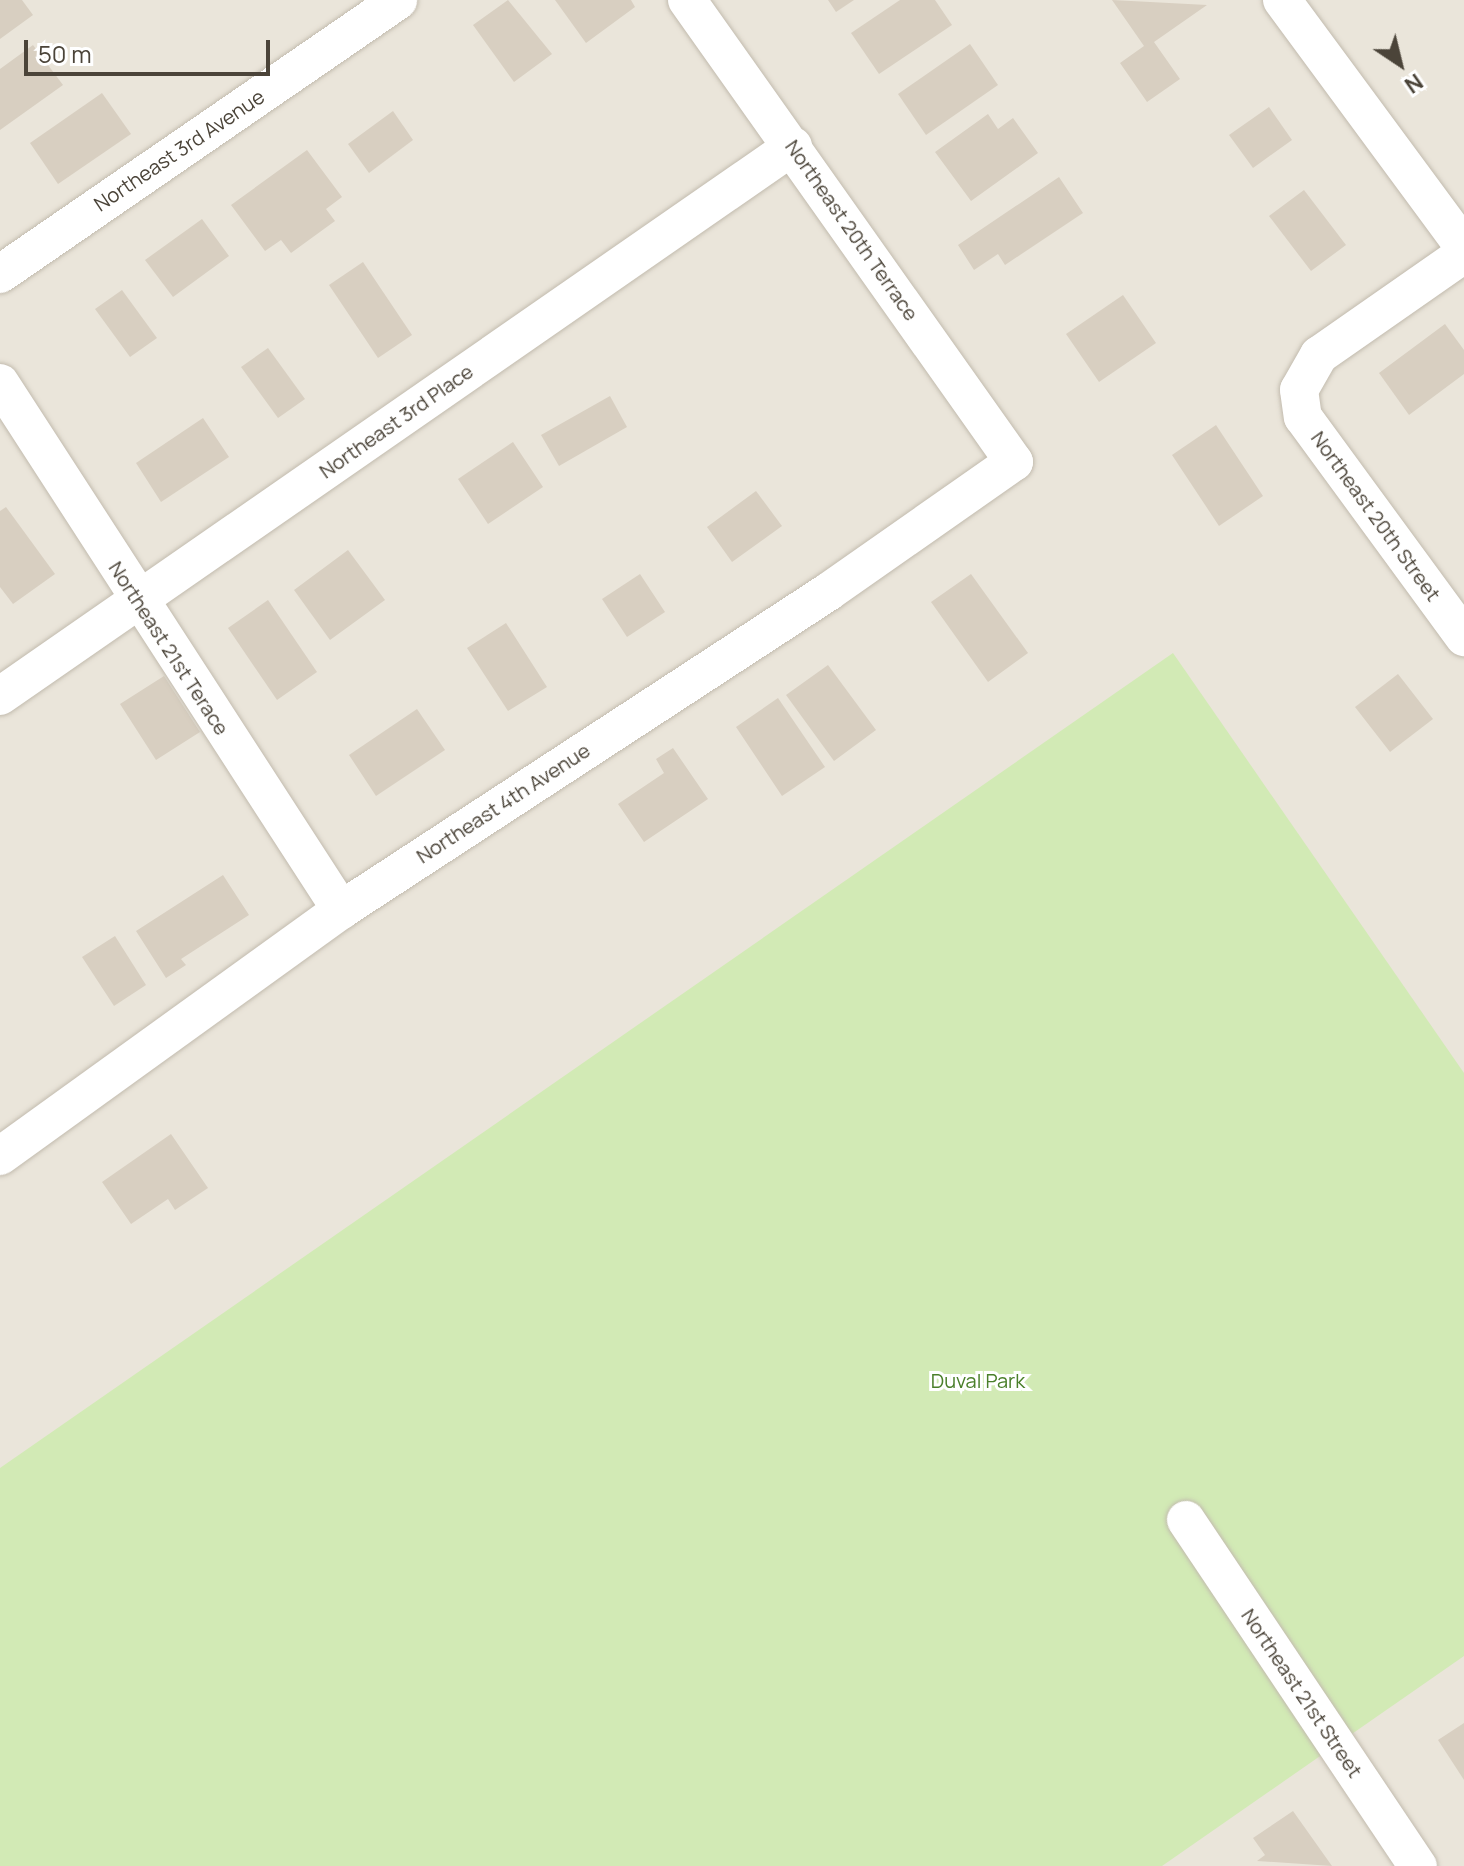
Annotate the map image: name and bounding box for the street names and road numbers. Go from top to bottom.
street label: Northeast 3rd Avenue [89,84,269,216]
street label: Northeast 20th Terrace [781,135,923,325]
street label: Northeast 3rd Place [315,359,477,483]
street label: Northeast 20th Street [1306,426,1446,606]
street label: Northeast 21st Terace [104,557,234,739]
street label: Northeast 4th Avenue [412,738,594,868]
street label: Northeast 21st Street [1237,1604,1367,1782]

